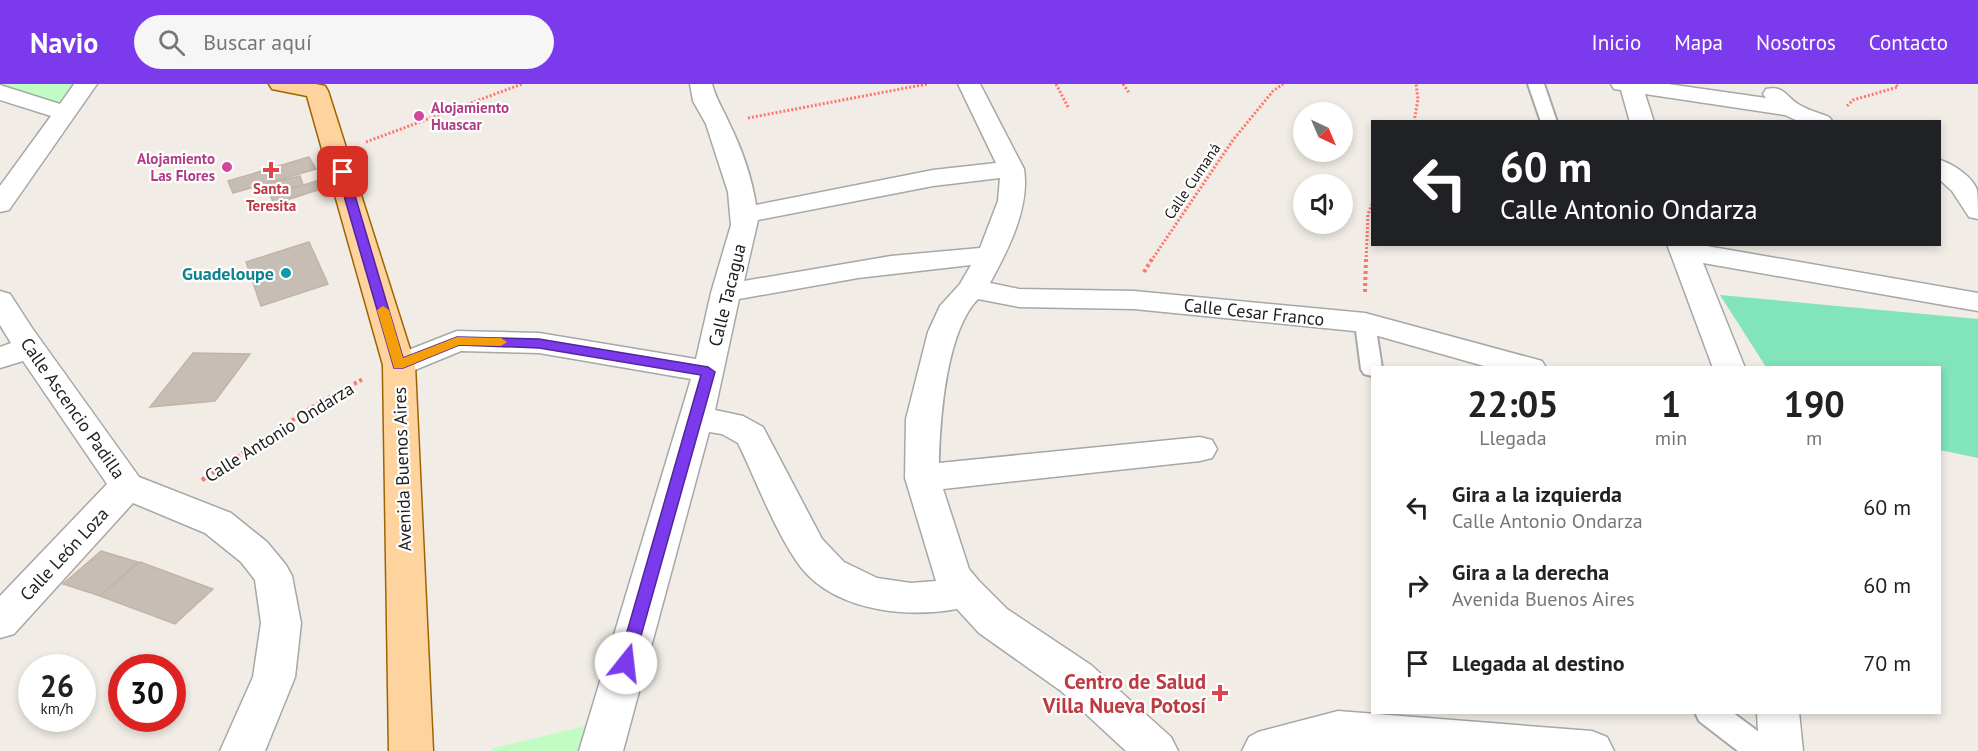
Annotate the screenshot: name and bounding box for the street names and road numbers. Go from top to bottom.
street label: Calle Cumaná [1160,139,1224,223]
street label: Calle Tacagua [703,241,751,349]
street label: Calle Cesar Franco [1183,293,1325,331]
street label: Calle Ascencio Padilla [16,333,130,483]
street label: Calle Antonio Ondarza [200,377,358,487]
street label: Avenida Buenos Aires [388,386,416,552]
street label: Calle León Loza [15,502,113,606]

